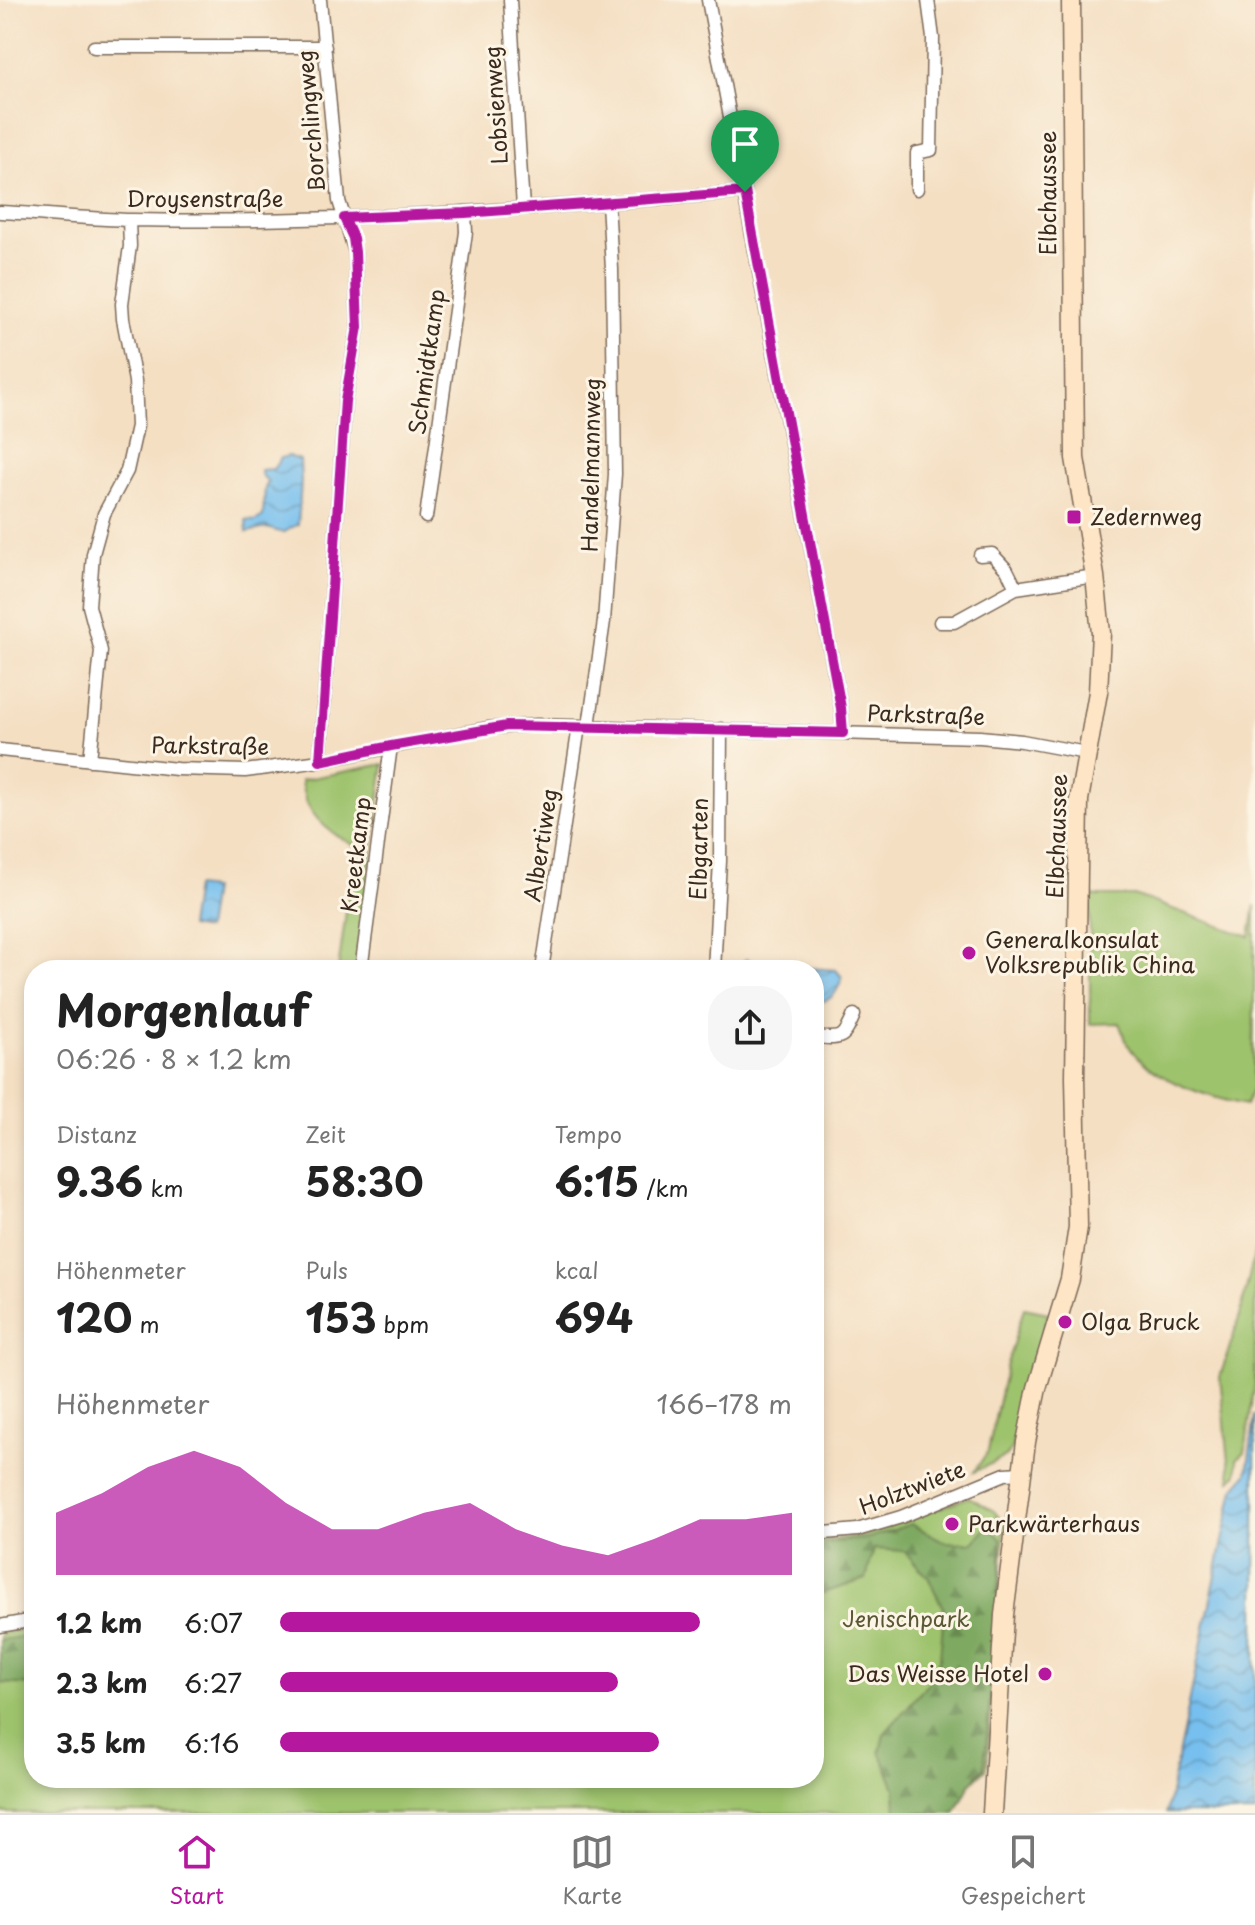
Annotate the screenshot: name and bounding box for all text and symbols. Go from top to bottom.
street label: Lobsienweg [474,45,515,166]
street label: Borchlingweg [287,49,332,194]
pin [711,110,779,192]
icon: arrive [723,122,767,166]
street label: Elbchaussee [1030,131,1063,255]
street label: Droysenstraße [127,181,283,214]
street label: Schmidtkamp [399,287,452,437]
street label: Handelmannweg [571,378,608,552]
place label: Zedernweg [1090,499,1203,532]
marker: Zedernweg [1065,508,1083,526]
street label: Parkstraße [867,695,986,732]
street label: Parkstraße [151,727,269,762]
street label: Elbchaussee [1037,773,1074,899]
street label: Albertiweg [514,786,565,904]
street label: Kreetkamp [331,795,378,915]
street label: Elbgarten [680,797,715,901]
place label: Generalkonsulat Volksrepublik China [985,922,1195,980]
marker: Generalkonsulat Volksrepublik China [960,944,978,962]
text: Morgenlauf [56,976,310,1042]
button: share [708,986,792,1070]
text: 06:26 · 8 × 1.2 km [56,1039,292,1078]
text: Distanz [56,1117,137,1150]
text: Zeit [305,1117,346,1150]
text: Tempo [555,1117,622,1150]
text: 9.36 [56,1150,143,1211]
text: 58:30 [305,1150,424,1211]
text: 6:15 [555,1150,639,1211]
text: km [143,1171,184,1204]
text: /km [639,1171,689,1204]
text: Höhenmeter [56,1253,186,1286]
text: Puls [305,1253,348,1286]
text: kcal [555,1253,599,1286]
text: 120 [56,1286,132,1347]
text: 153 [305,1286,376,1347]
text: 694 [555,1286,633,1347]
place label: Olga Bruck [1081,1304,1200,1337]
text: m [132,1307,160,1340]
text: bpm [376,1307,429,1340]
marker: Olga Bruck [1056,1313,1074,1331]
text: Höhenmeter [56,1384,209,1423]
text: 166–178 m [657,1384,792,1423]
street label: Holztwiete [854,1451,969,1522]
place label: Parkwärterhaus [968,1506,1140,1539]
marker: Parkwärterhaus [943,1515,961,1533]
park label: Jenischpark [842,1601,970,1634]
text: 1.2 km [56,1603,142,1642]
text: 6:07 [184,1603,243,1642]
place label: Das Weisse Hotel [847,1656,1029,1689]
text: 2.3 km [56,1663,148,1702]
text: 6:27 [184,1663,242,1702]
marker: Das Weisse Hotel [1036,1665,1054,1683]
text: 3.5 km [56,1723,146,1762]
text: 6:16 [184,1723,240,1762]
tab: Start [169,1830,224,1911]
tab: Karte [563,1830,622,1911]
tab: Gespeichert [961,1830,1086,1911]

